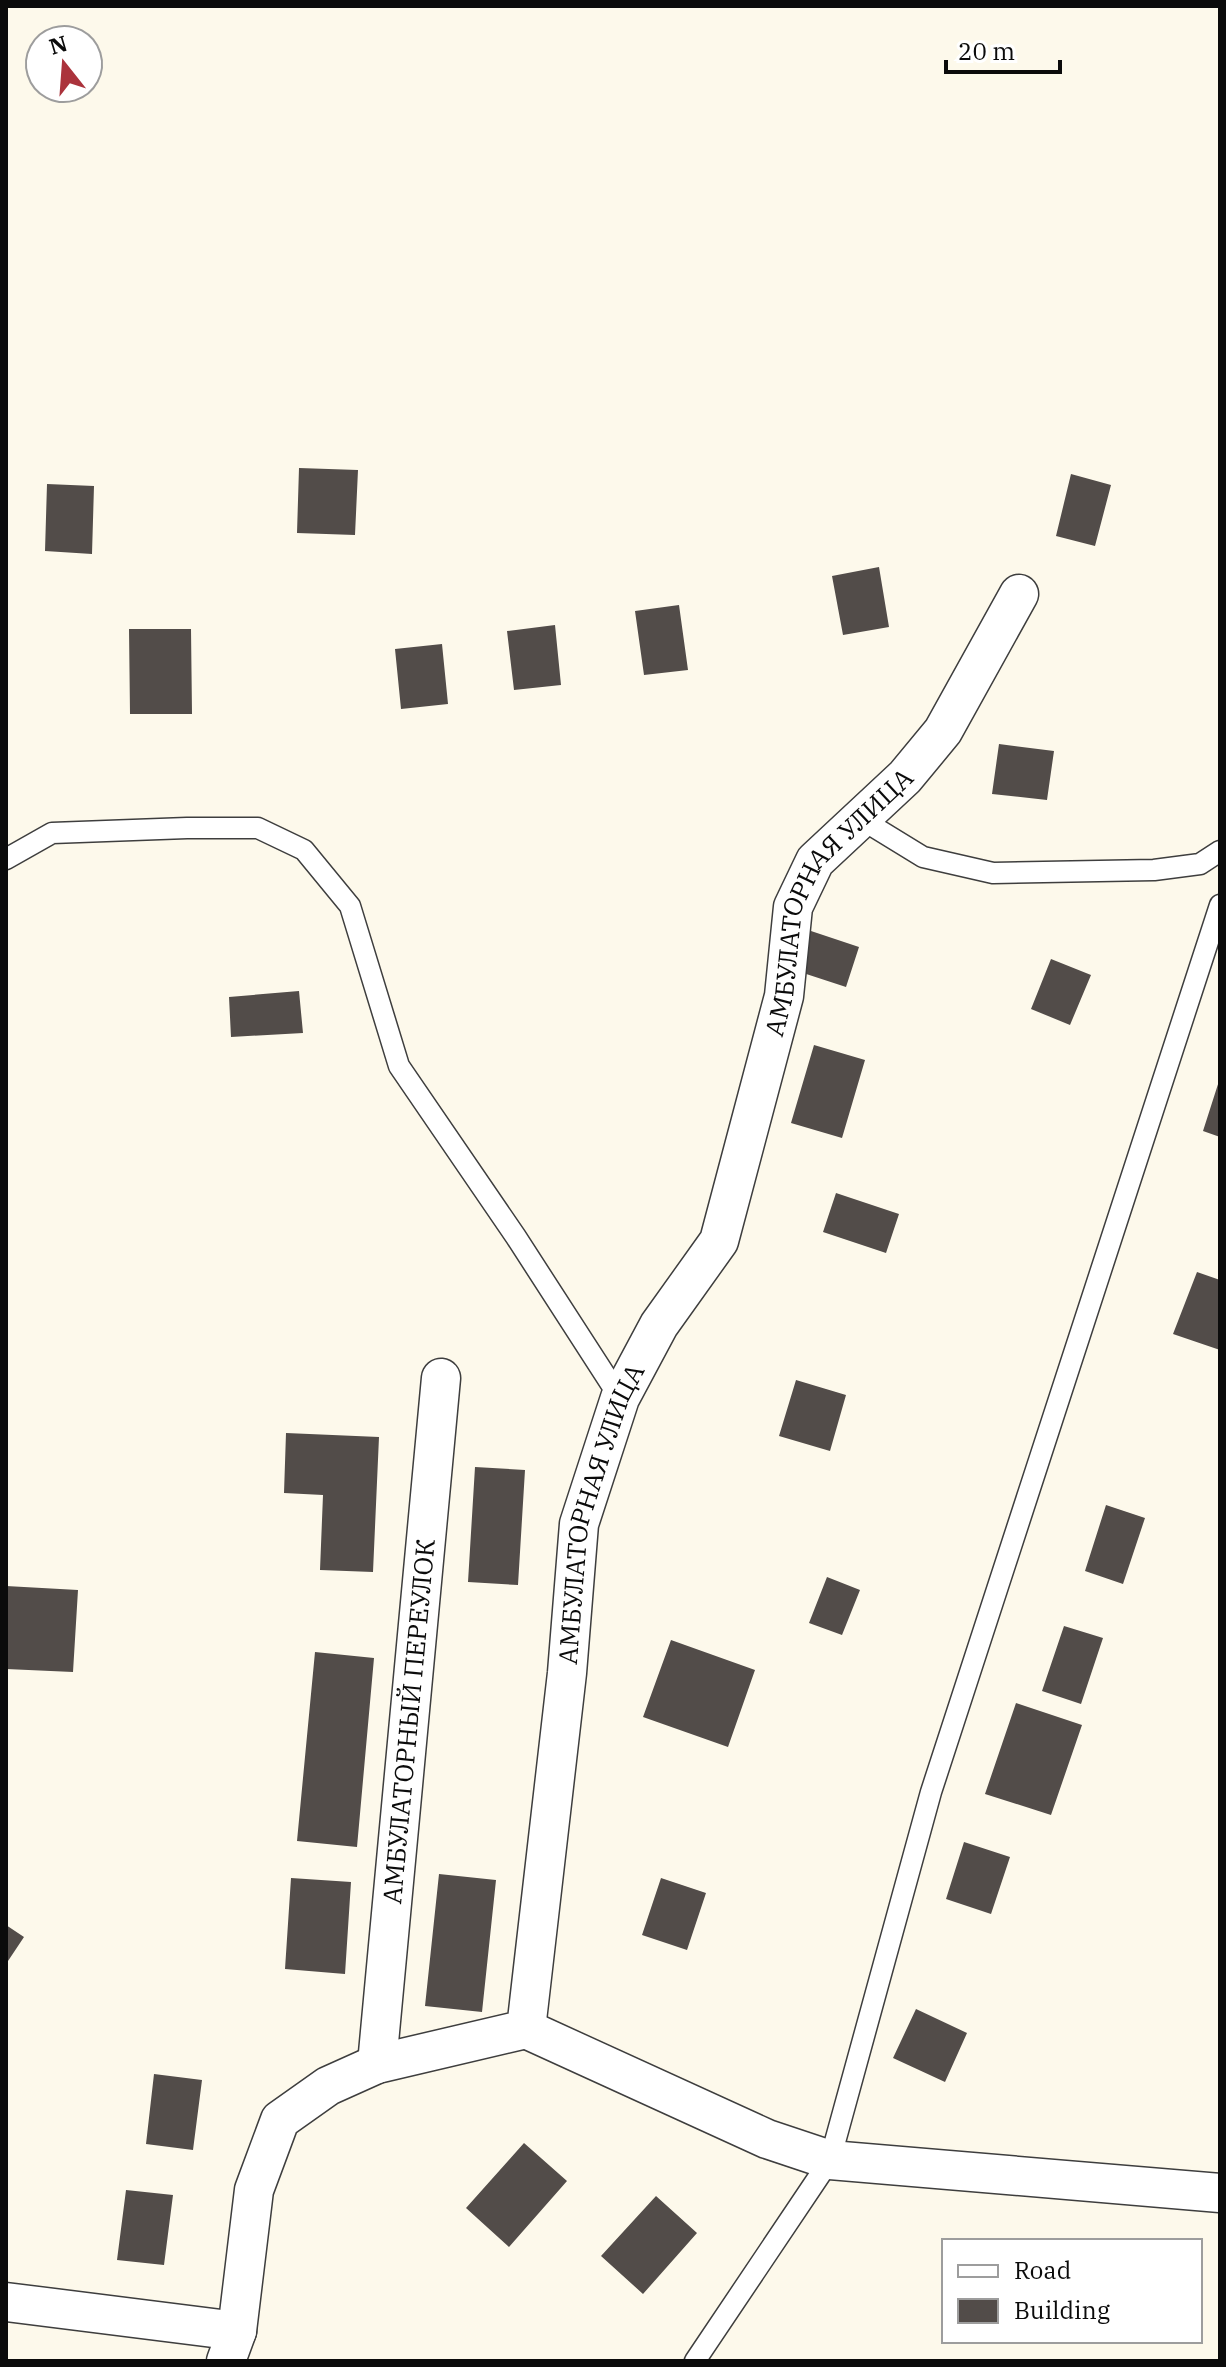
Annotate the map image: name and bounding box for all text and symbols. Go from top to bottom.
north arrow [24,24,104,104]
scale bar [946,24,1060,74]
text: N [45,28,71,61]
text: 20 m [958,35,1015,67]
street label: АМБУЛАТОРНАЯ УЛИЦА [756,760,920,1040]
street label: АМБУЛАТОРНАЯ УЛИЦА [550,1357,651,1666]
street label: АМБУЛАТОРНЫЙ ПЕРЕУЛОК [374,1537,442,1905]
legend [942,2239,1202,2343]
text: Road [1014,2254,1071,2286]
text: Building [1014,2294,1110,2326]

